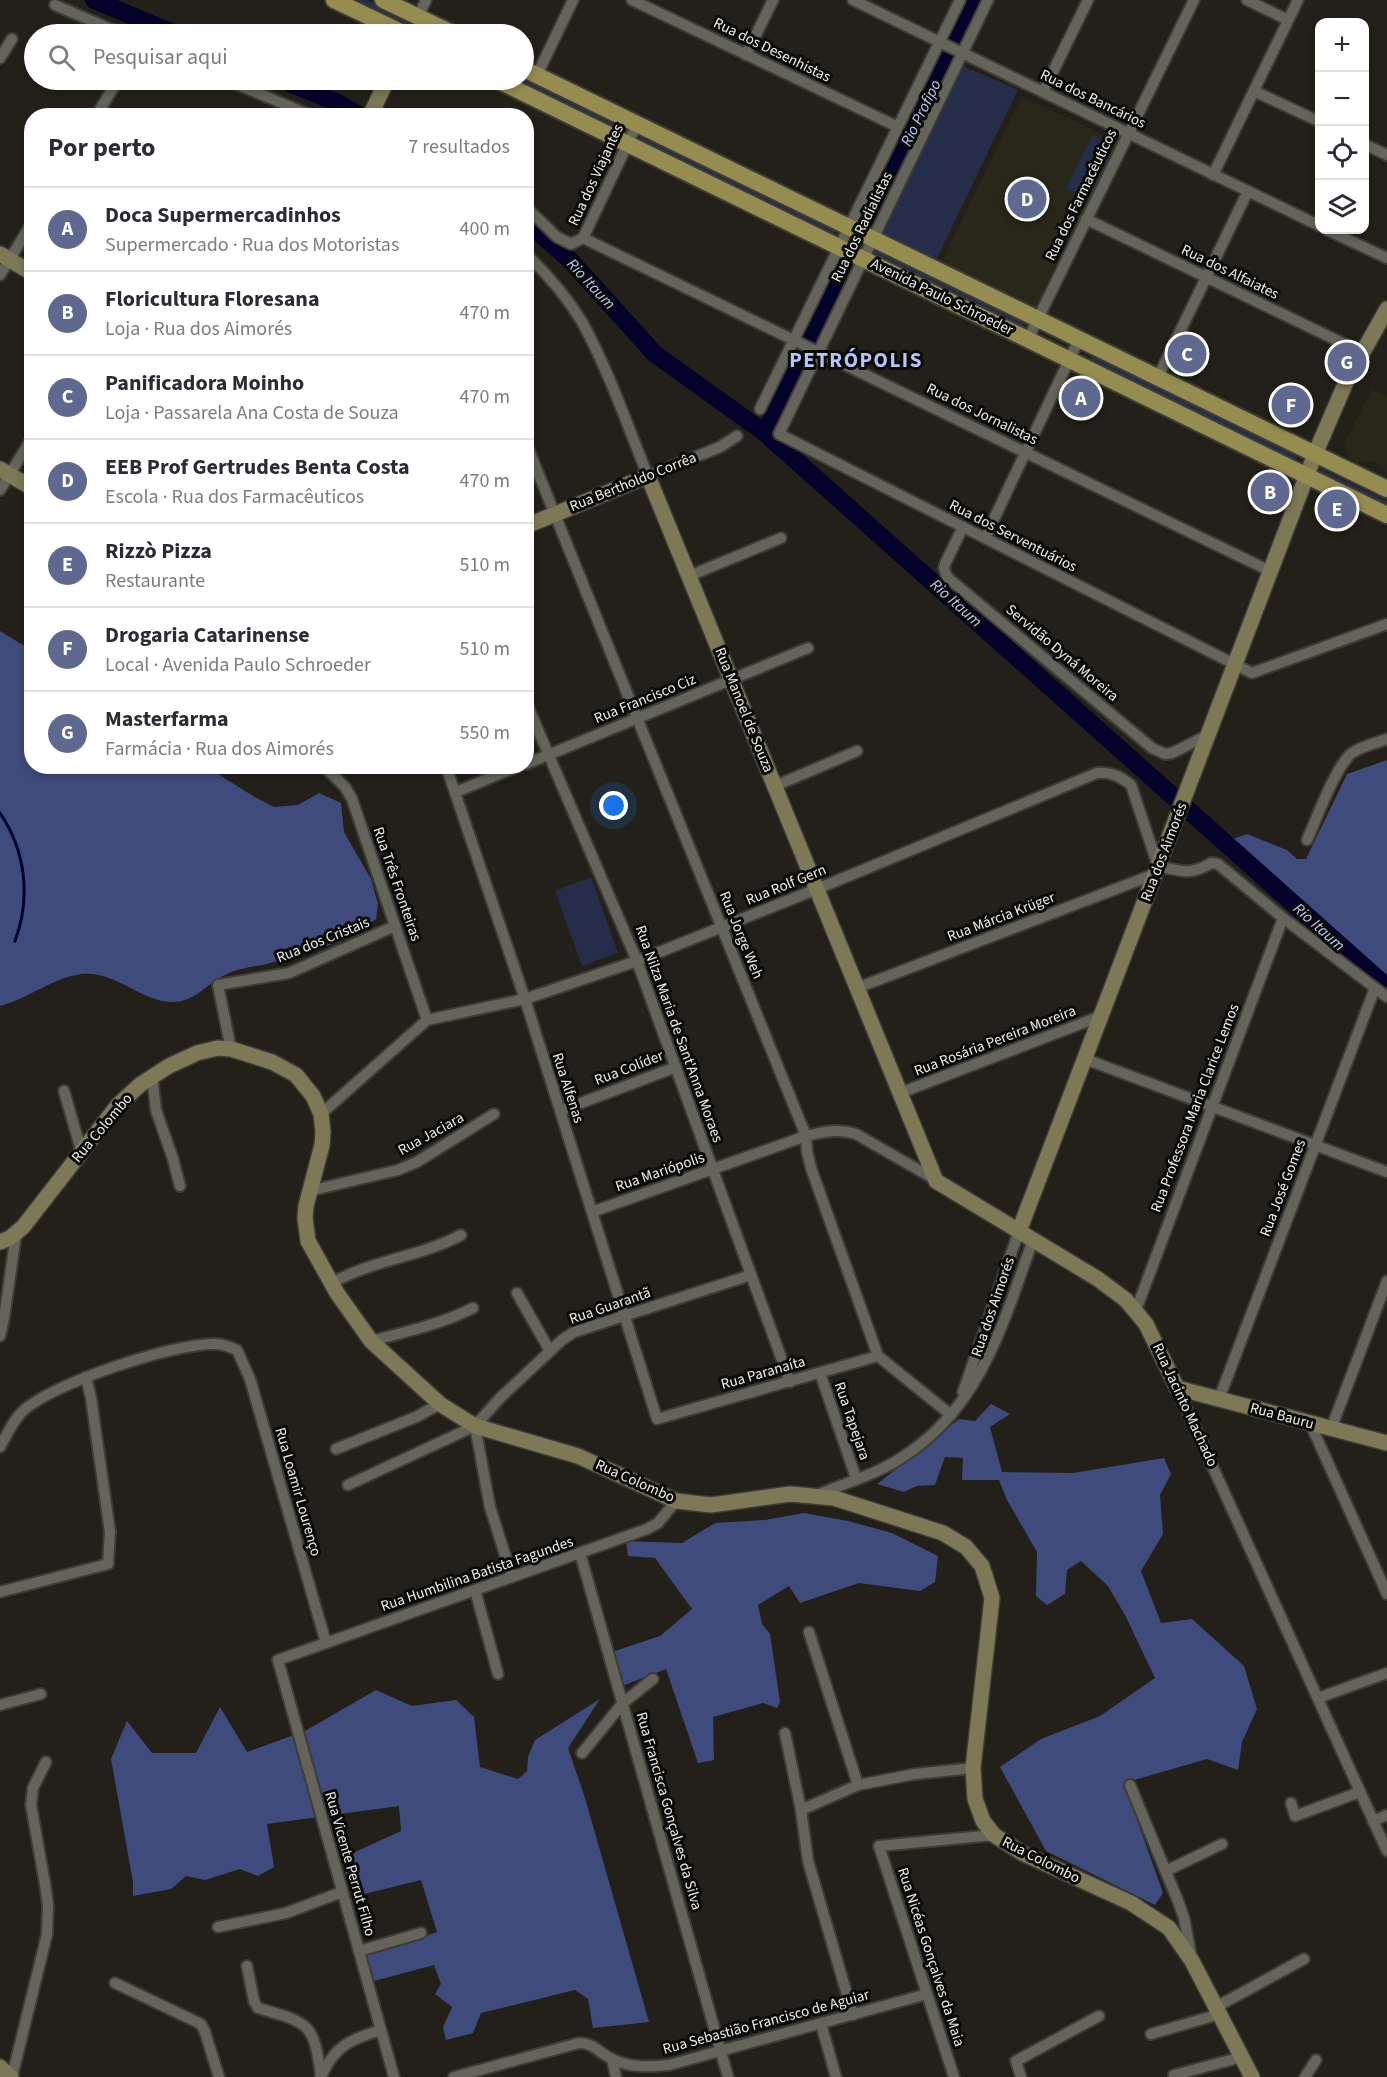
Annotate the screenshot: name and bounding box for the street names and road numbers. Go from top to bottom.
street label: Rua dos Desenhistas [710,13,834,87]
street label: Rua dos Bancários [1037,64,1149,134]
street label: Rua dos Viajantes [563,121,629,229]
street label: Rua dos Farmacêuticos [1040,125,1122,265]
street label: Rua dos Radialistas [826,168,898,286]
street label: Rua dos Alfaiates [1178,239,1282,305]
street label: Avenida Paulo Schroeder [867,253,1018,341]
street label: Rua dos Jornalistas [923,378,1041,450]
street label: Rua Bertholdo Corrêa [566,447,700,517]
street label: Rua dos Serventuários [946,495,1080,577]
street label: Servidão Dyná Moreira [1001,600,1123,706]
street label: Rua Manoel de Souza [709,644,779,776]
street label: Rua Francisco Ciz [591,669,699,729]
street label: Rua dos Aimorés [1136,800,1192,904]
street label: Rua Três Fronteiras [368,824,426,944]
street label: Rua Rolf Gern [743,859,829,911]
street label: Rua Márcia Krüger [944,887,1059,947]
street label: Rua Jorge Weh [714,888,768,982]
street label: Rua dos Cristais [273,912,373,968]
street label: Rua Nilza Maria de Sant'Anna Moraes [630,922,728,1146]
street label: Rua Rosária Pereira Moreira [911,1000,1079,1082]
street label: Rua Professora Maria Clarice Lemos [1145,1001,1245,1215]
street label: Rua Colíder [591,1045,667,1091]
street label: Rua Alfenas [547,1050,589,1126]
street label: Rua Colombo [67,1089,137,1167]
street label: Rua Jaciara [394,1107,468,1161]
street label: Rua José Gomes [1255,1136,1311,1240]
street label: Rua Mariópolis [613,1147,707,1197]
street label: Rua dos Aimorés [966,1254,1020,1360]
street label: Rua Guarantã [566,1282,654,1330]
street label: Rua Jacinto Machado [1147,1340,1223,1470]
street label: Rua Paranaíta [718,1351,808,1395]
street label: Rua Tapejara [829,1379,875,1463]
street label: Rua Bauru [1248,1397,1316,1435]
street label: Rua Loamir Lourenço [270,1425,326,1559]
street label: Rua Colombo [592,1454,678,1508]
street label: Rua Humbilina Batista Fagundes [378,1531,576,1617]
street label: Rua Francisca Gonçalves da Silva [631,1710,707,1912]
street label: Rua Vicente Perrut Filho [319,1789,381,1939]
street label: Rua Colombo [998,1831,1084,1889]
street label: Rua Nicéas Gonçalves da Maia [892,1865,970,2049]
street label: Rua Sebastião Francisco de Aguiar [660,1984,872,2060]

